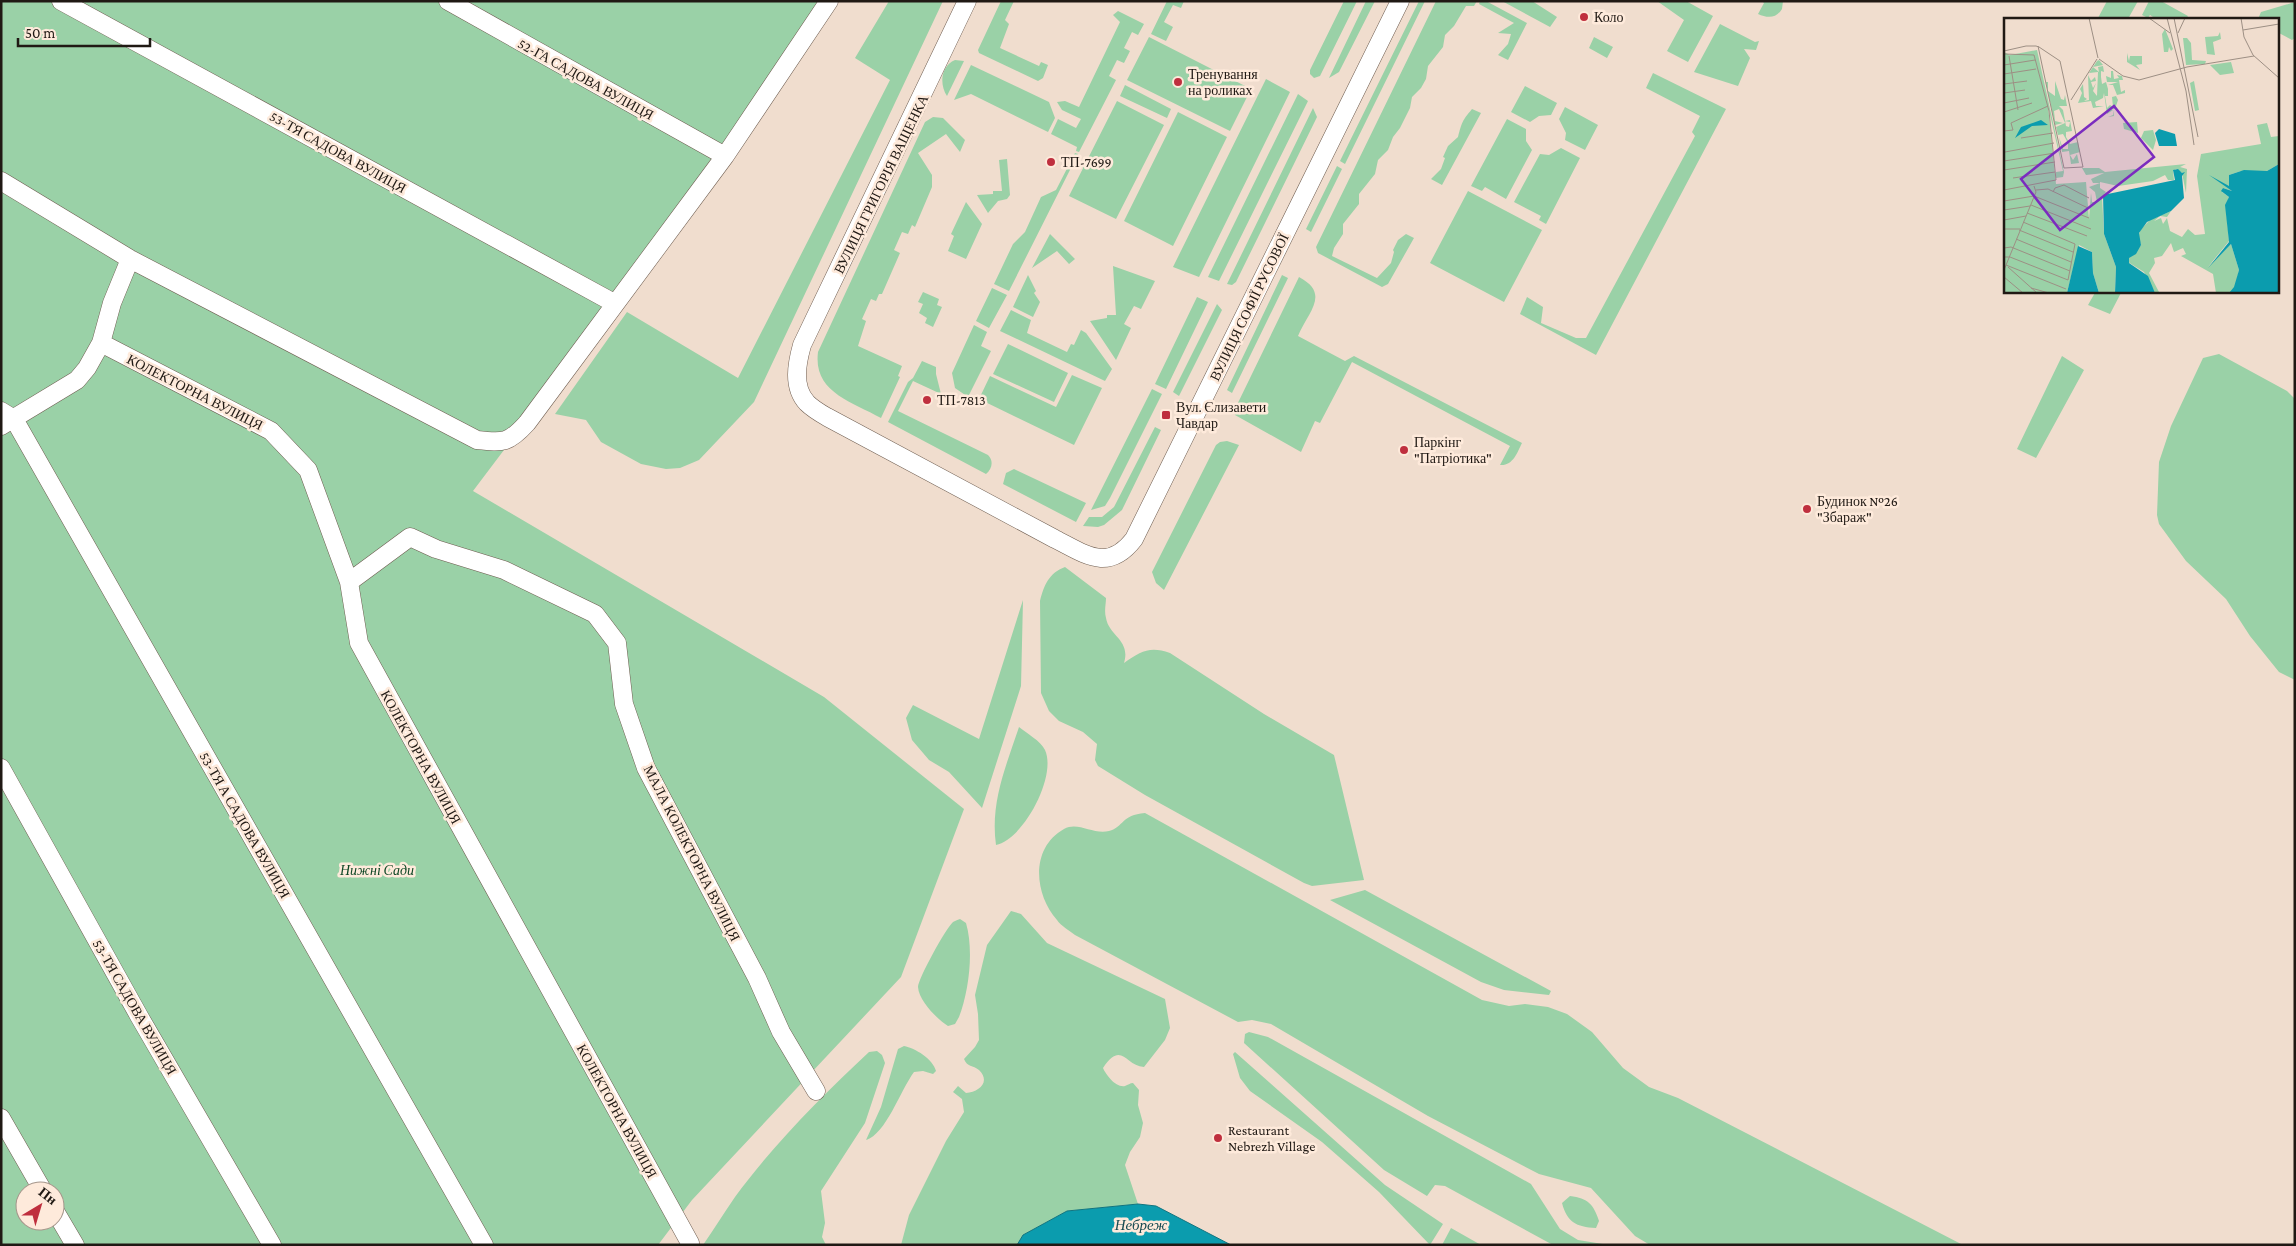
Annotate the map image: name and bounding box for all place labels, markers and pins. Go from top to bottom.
place label: Коло [1594,9,1623,25]
marker: Коло [1578,11,1590,23]
place label: Тренування на роликах [1188,66,1258,98]
marker: Тренування на роликах [1172,76,1184,88]
place label: ТП-7699 [1061,154,1112,170]
marker: ТП-7699 [1045,156,1057,168]
place label: ТП-7813 [937,392,986,408]
marker: ТП-7813 [921,394,933,406]
place label: Вул. Єлизавети Чавдар [1176,399,1267,431]
marker: Вул. Єлизавети Чавдар [1160,409,1172,421]
place label: Паркінг "Патріотика" [1414,434,1492,466]
marker: Паркінг "Патріотика" [1398,444,1410,456]
place label: Будинок №26 "Збараж" [1817,493,1898,525]
marker: Будинок №26 "Збараж" [1801,503,1813,515]
place label: Restaurant Nebrezh Village [1228,1122,1315,1154]
marker: Restaurant Nebrezh Village [1212,1132,1224,1144]

